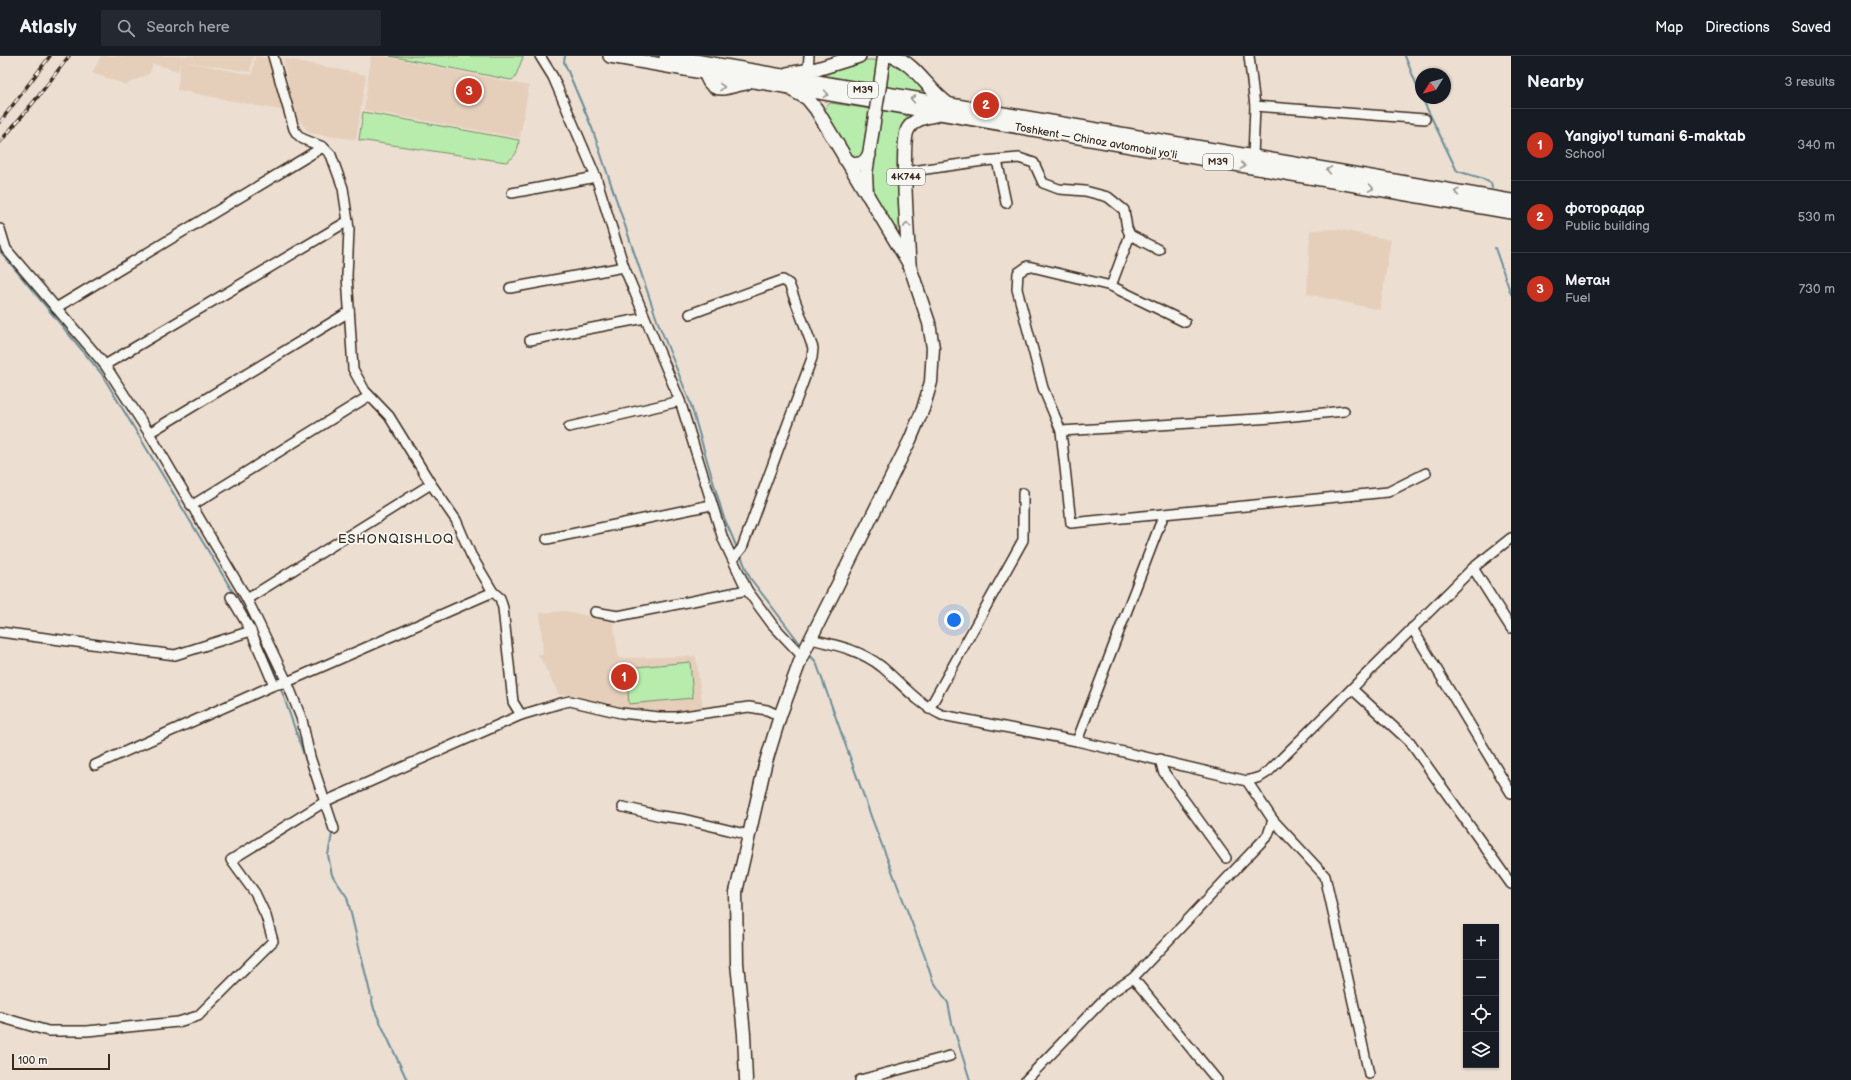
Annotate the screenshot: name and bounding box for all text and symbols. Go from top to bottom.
search box [101,10,381,46]
text: Atlasly [20,16,77,39]
icon: search [115,17,137,39]
text: Search here [147,18,230,37]
text: Map [1655,19,1683,36]
text: Directions [1705,19,1770,36]
text: Saved [1792,19,1831,36]
north arrow [1415,68,1451,104]
text: Nearby [1527,72,1584,92]
text: 3 results [1784,74,1835,90]
pin: 3 [456,76,482,106]
road number: M39 [848,82,878,98]
one-way arrow [720,83,726,91]
one-way arrow [823,89,829,98]
pin: 2 [973,90,999,120]
one-way arrow [910,95,916,104]
street label: Toshkent — Chinoz avtomobil yoʻli [1014,120,1178,162]
text: Yangiyo'l tumani 6-maktab [1565,127,1746,146]
text: 1 [1537,137,1543,153]
text: 340 m [1797,137,1835,153]
text: School [1565,146,1605,162]
road number: M39 [1203,154,1233,170]
one-way arrow [1240,161,1246,170]
one-way arrow [1326,166,1332,175]
road number: 4К744 [887,169,925,185]
one-way arrow [1368,183,1374,192]
one-way arrow [1454,188,1460,196]
text: фоторадар [1565,199,1645,218]
text: 2 [1536,209,1544,225]
text: 530 m [1798,209,1835,225]
text: Public building [1565,218,1650,234]
one-way arrow [903,222,912,228]
text: Метан [1565,271,1610,290]
text: 3 [1536,281,1544,297]
text: 730 m [1799,281,1835,297]
text: Fuel [1565,290,1590,306]
district label: ESHONQISHLOQ [338,531,454,547]
your location [944,610,964,630]
pin: 1 [611,662,637,692]
map controls [1463,924,1499,1068]
button: + [1463,924,1499,960]
button: − [1463,960,1499,996]
button: locate [1463,996,1499,1032]
button: layers [1463,1032,1499,1068]
scale bar [12,1052,110,1071]
text: 100 m [18,1054,47,1067]

